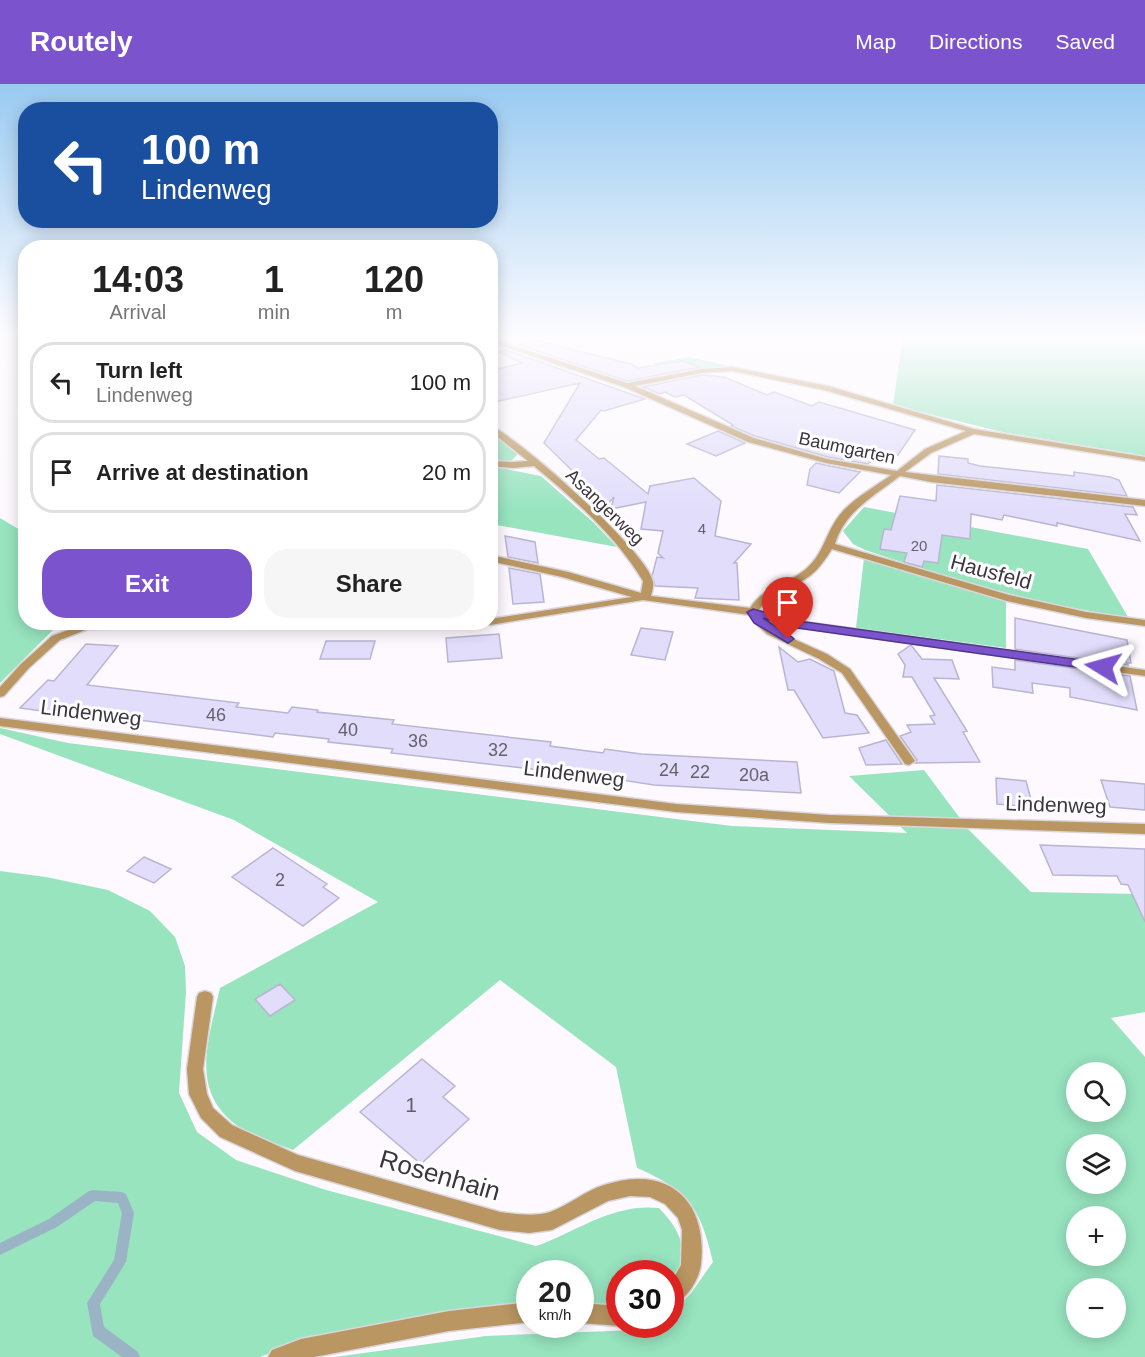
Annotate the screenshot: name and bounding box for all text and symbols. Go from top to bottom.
text: Routely [30,26,133,57]
text: Map [855,30,896,53]
text: Directions [929,30,1022,53]
text: Saved [1055,30,1115,53]
icon: left [42,126,120,204]
text: 100 m [141,126,260,173]
text: Lindenweg [141,175,272,205]
text: 14:03 [92,259,184,300]
text: 1 [264,259,284,300]
text: 120 [364,259,424,300]
text: Arrival [110,301,166,323]
text: min [258,301,290,323]
text: m [386,301,402,323]
text: Turn left [96,358,182,383]
icon: left [45,366,78,399]
text: 100 m [410,370,471,395]
text: Lindenweg [96,384,193,406]
street label: Baumgarten [797,428,897,468]
icon: arrive [45,456,78,489]
text: Arrive at destination [96,460,309,485]
text: 20 m [422,460,471,485]
street label: Asangerweg [562,465,648,549]
house number: 4 [698,520,706,537]
house number: 20 [911,537,927,554]
button: Exit [42,549,252,618]
button: Share [264,549,474,618]
street label: Hausfeld [948,550,1034,593]
pin [762,577,813,639]
icon: arrive [771,586,804,619]
position arrow [1071,635,1135,699]
street label: Lindenweg [39,695,143,730]
house number: 46 [206,705,226,725]
house number: 40 [338,720,358,740]
house number: 36 [408,731,428,751]
house number: 32 [488,740,508,760]
street label: Lindenweg [522,756,626,791]
house number: 24 [659,760,679,780]
house number: 22 [690,762,710,782]
house number: 20a [739,765,770,785]
street label: Lindenweg [1005,791,1107,818]
house number: 2 [275,870,285,890]
map controls [1066,1062,1126,1338]
button: search [1066,1062,1126,1122]
house number: 1 [405,1093,417,1116]
button: layers [1066,1134,1126,1194]
street label: Rosenhain [376,1143,504,1207]
button: + [1066,1206,1126,1266]
speed limit sign: 30 [606,1260,684,1338]
text: 20 [538,1275,572,1308]
button: − [1066,1278,1126,1338]
text: km/h [539,1306,571,1323]

